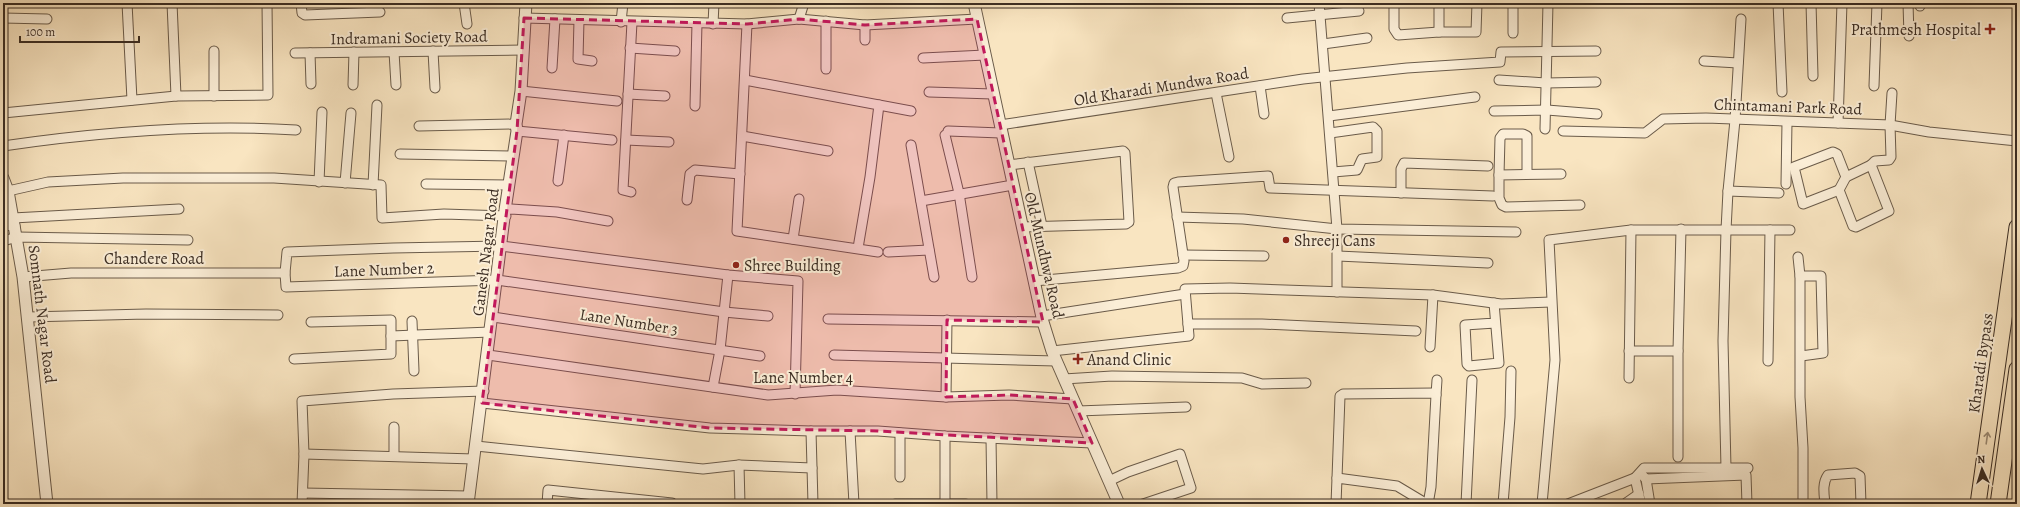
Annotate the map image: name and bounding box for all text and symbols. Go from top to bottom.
scale bar [20,18,139,44]
place label: Prathmesh Hospital [1851,19,1981,41]
marker: Prathmesh Hospital [1984,23,1996,35]
text: 100 m [26,24,55,40]
street label: Indramani Society Road [330,26,488,50]
street label: Old Kharadi Mundwa Road [1072,62,1251,112]
street label: Chintamani Park Road [1713,93,1863,121]
street label: Ganesh Nagar Road [467,187,505,317]
street label: Old Mundhwa Road [1019,190,1069,321]
place label: Shreeji Cans [1294,230,1376,252]
marker: Shreeji Cans [1281,235,1291,245]
street label: Somnath Nagar Road [23,244,61,385]
street label: Chandere Road [104,248,204,270]
place label: Shree Building [744,255,841,277]
street label: Lane Number 2 [334,257,435,283]
marker: Shree Building [731,260,741,270]
street label: Lane Number 3 [578,303,680,341]
street label: Kharadi Bypass [1963,312,1999,415]
place label: Anand Clinic [1086,349,1171,371]
marker: Anand Clinic [1072,353,1084,365]
street label: Lane Number 4 [753,367,853,389]
one-way arrow [1983,432,1991,445]
north arrow [1962,449,2002,489]
text: N [1977,452,1986,467]

